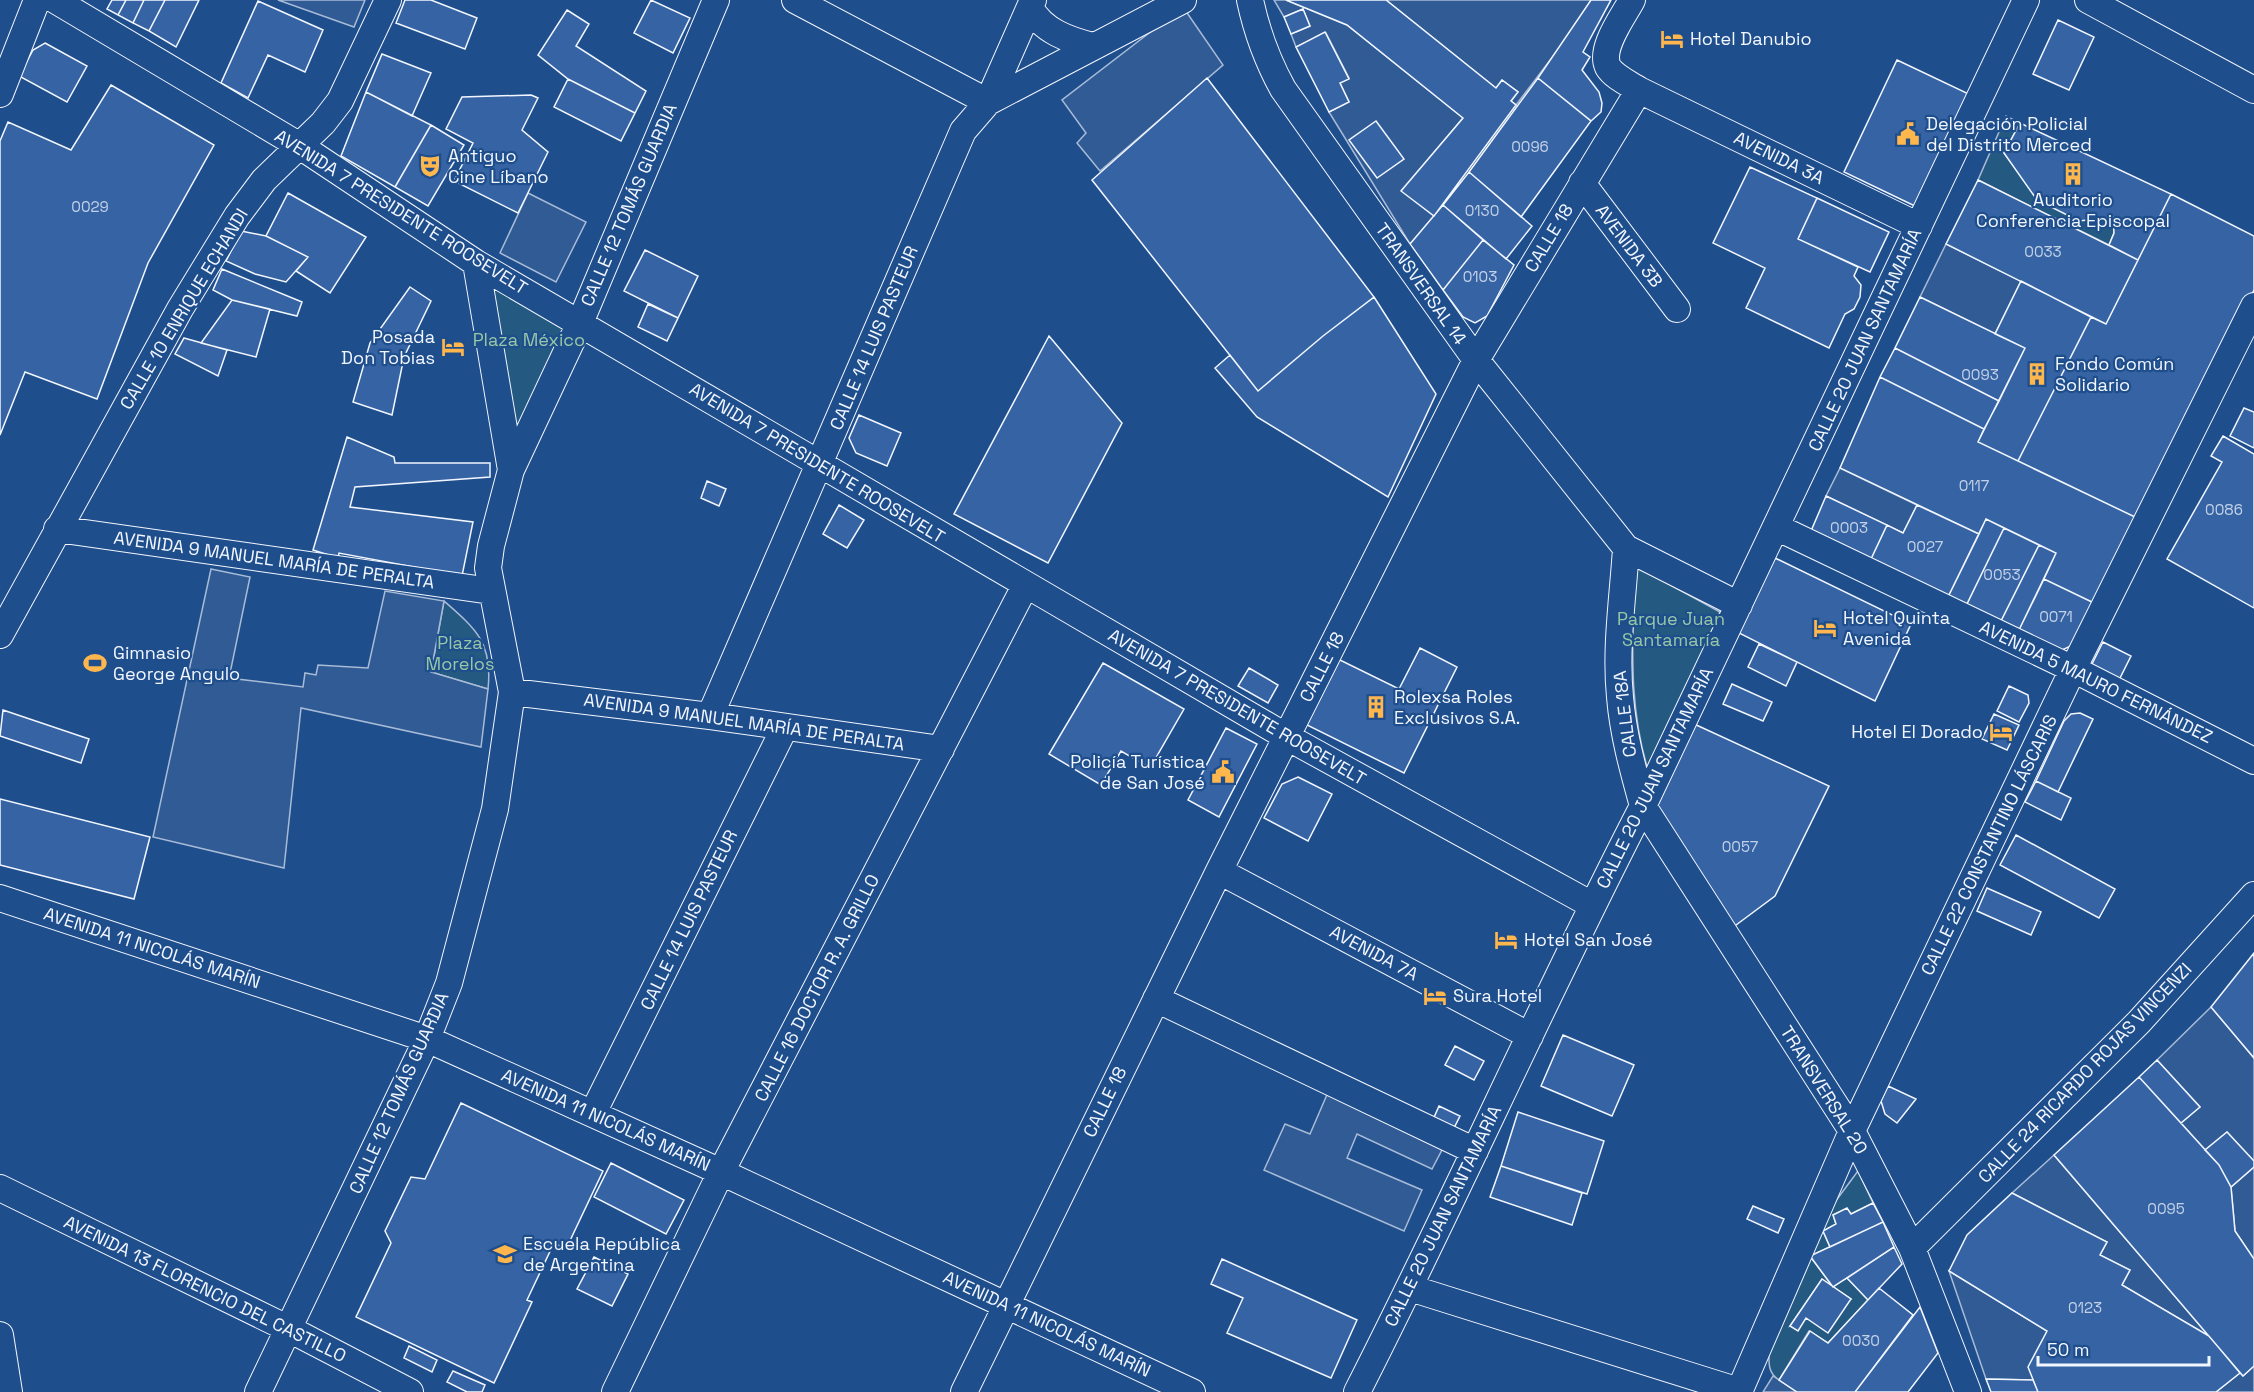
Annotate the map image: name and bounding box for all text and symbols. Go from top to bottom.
hotel icon: Hotel Danubio [1659,26,1685,52]
place label: Hotel Danubio [1690,27,1812,50]
street label: CALLE 12 TOMÁS GUARDIA [575,100,682,310]
place label: Delegación Policial del Distrito Merced [1926,112,2092,156]
public building icon: Delegación Policial del Distrito Merced [1895,121,1921,147]
street label: AVENIDA 7 PRESIDENTE ROOSEVELT [270,124,532,299]
street label: AVENIDA 3A [1730,126,1828,189]
house number: 0096 [1511,137,1549,156]
place label: Antiguo Cine Líbano [448,144,549,188]
theatre icon: Antiguo Cine Líbano [417,153,443,179]
building icon: Auditorio Conferencia Episcopal [2060,161,2086,187]
place label: Auditorio Conferencia Episcopal [1976,188,2170,232]
house number: 0029 [71,197,109,216]
street label: CALLE 18 [1519,199,1578,276]
street label: AVENIDA 3B [1591,200,1668,292]
house number: 0130 [1465,201,1499,220]
street label: CALLE 10 ENRIQUE ECHANDI [114,204,253,414]
street label: TRANSVERSAL 14 [1371,218,1472,349]
street label: CALLE 20 JUAN SANTAMARÍA [1803,225,1926,455]
street label: CALLE 14 LUIS PASTEUR [824,242,923,433]
house number: 0033 [2024,242,2062,261]
house number: 0103 [1463,267,1497,286]
place label: Posada Don Tobias [341,325,435,369]
park label: Plaza México [473,328,585,351]
hotel icon: Posada Don Tobias [440,334,466,360]
place label: Fondo Común Solidario [2055,352,2174,396]
building icon: Fondo Común Solidario [2024,361,2050,387]
house number: 0093 [1961,365,1999,384]
street label: AVENIDA 7 PRESIDENTE ROOSEVELT [685,377,950,548]
house number: 0117 [1959,476,1989,495]
house number: 0086 [2205,500,2243,519]
house number: 0003 [1830,518,1868,537]
street label: AVENIDA 9 MANUEL MARÍA DE PERALTA [112,526,436,593]
house number: 0027 [1907,537,1943,556]
house number: 0053 [1983,565,2021,584]
place label: Hotel Quinta Avenida [1843,606,1950,650]
park label: Parque Juan Santamaría [1617,607,1725,651]
house number: 0071 [2039,607,2073,626]
hotel icon: Hotel Quinta Avenida [1812,615,1838,641]
street label: AVENIDA 5 MAURO FERNÁNDEZ [1976,615,2217,748]
street label: AVENIDA 7 PRESIDENTE ROOSEVELT [1104,623,1371,790]
street label: CALLE 18 [1294,628,1349,706]
park label: Plaza Morelos [426,631,494,675]
place label: Gimnasio George Angulo [113,641,240,685]
sports icon: Gimnasio George Angulo [82,650,108,676]
street label: CALLE 20 JUAN SANTAMARÍA [1591,663,1718,892]
street label: CALLE 18A [1608,669,1641,759]
place label: Rolexsa Roles Exclusivos S.A. [1394,685,1520,729]
street label: AVENIDA 9 MANUEL MARÍA DE PERALTA [582,688,906,755]
building icon: Rolexsa Roles Exclusivos S.A. [1363,694,1389,720]
street label: CALLE 22 CONSTANTINO LÁSCARIS [1915,711,2062,979]
hotel icon: Hotel El Dorado [1988,719,2014,745]
place label: Hotel El Dorado [1851,720,1983,743]
place label: Policía Turística de San José [1070,750,1205,794]
public building icon: Policía Turística de San José [1210,759,1236,785]
street label: CALLE 14 LUIS PASTEUR [635,826,742,1014]
house number: 0057 [1722,837,1758,856]
street label: CALLE 16 DOCTOR R. A. GRILLO [749,870,884,1105]
street label: AVENIDA 11 NICOLÁS MARÍN [41,902,263,993]
street label: AVENIDA 7A [1326,920,1422,985]
hotel icon: Hotel San José [1493,927,1519,953]
place label: Hotel San José [1524,928,1653,951]
street label: CALLE 24 RICARDO ROJAS VINCENZI [1973,957,2196,1188]
hotel icon: Sura Hotel [1422,983,1448,1009]
place label: Sura Hotel [1453,984,1542,1007]
street label: CALLE 12 TOMÁS GUARDIA [344,988,453,1197]
street label: TRANSVERSAL 20 [1776,1021,1873,1158]
street label: AVENIDA 11 NICOLÁS MARÍN [498,1063,714,1176]
street label: CALLE 18 [1078,1063,1132,1141]
street label: CALLE 20 JUAN SANTAMARÍA [1379,1101,1506,1330]
house number: 0095 [2147,1199,2185,1218]
street label: AVENIDA 13 FLORENCIO DEL CASTILLO [60,1210,350,1367]
place label: Escuela República de Argentina [523,1232,681,1276]
school or university icon: Escuela República de Argentina [492,1241,518,1267]
street label: AVENIDA 11 NICOLÁS MARÍN [940,1265,1155,1382]
house number: 0123 [2068,1298,2102,1317]
scale bar [2038,1329,2209,1367]
house number: 0030 [1842,1331,1880,1350]
text: 50 m [2047,1338,2089,1361]

